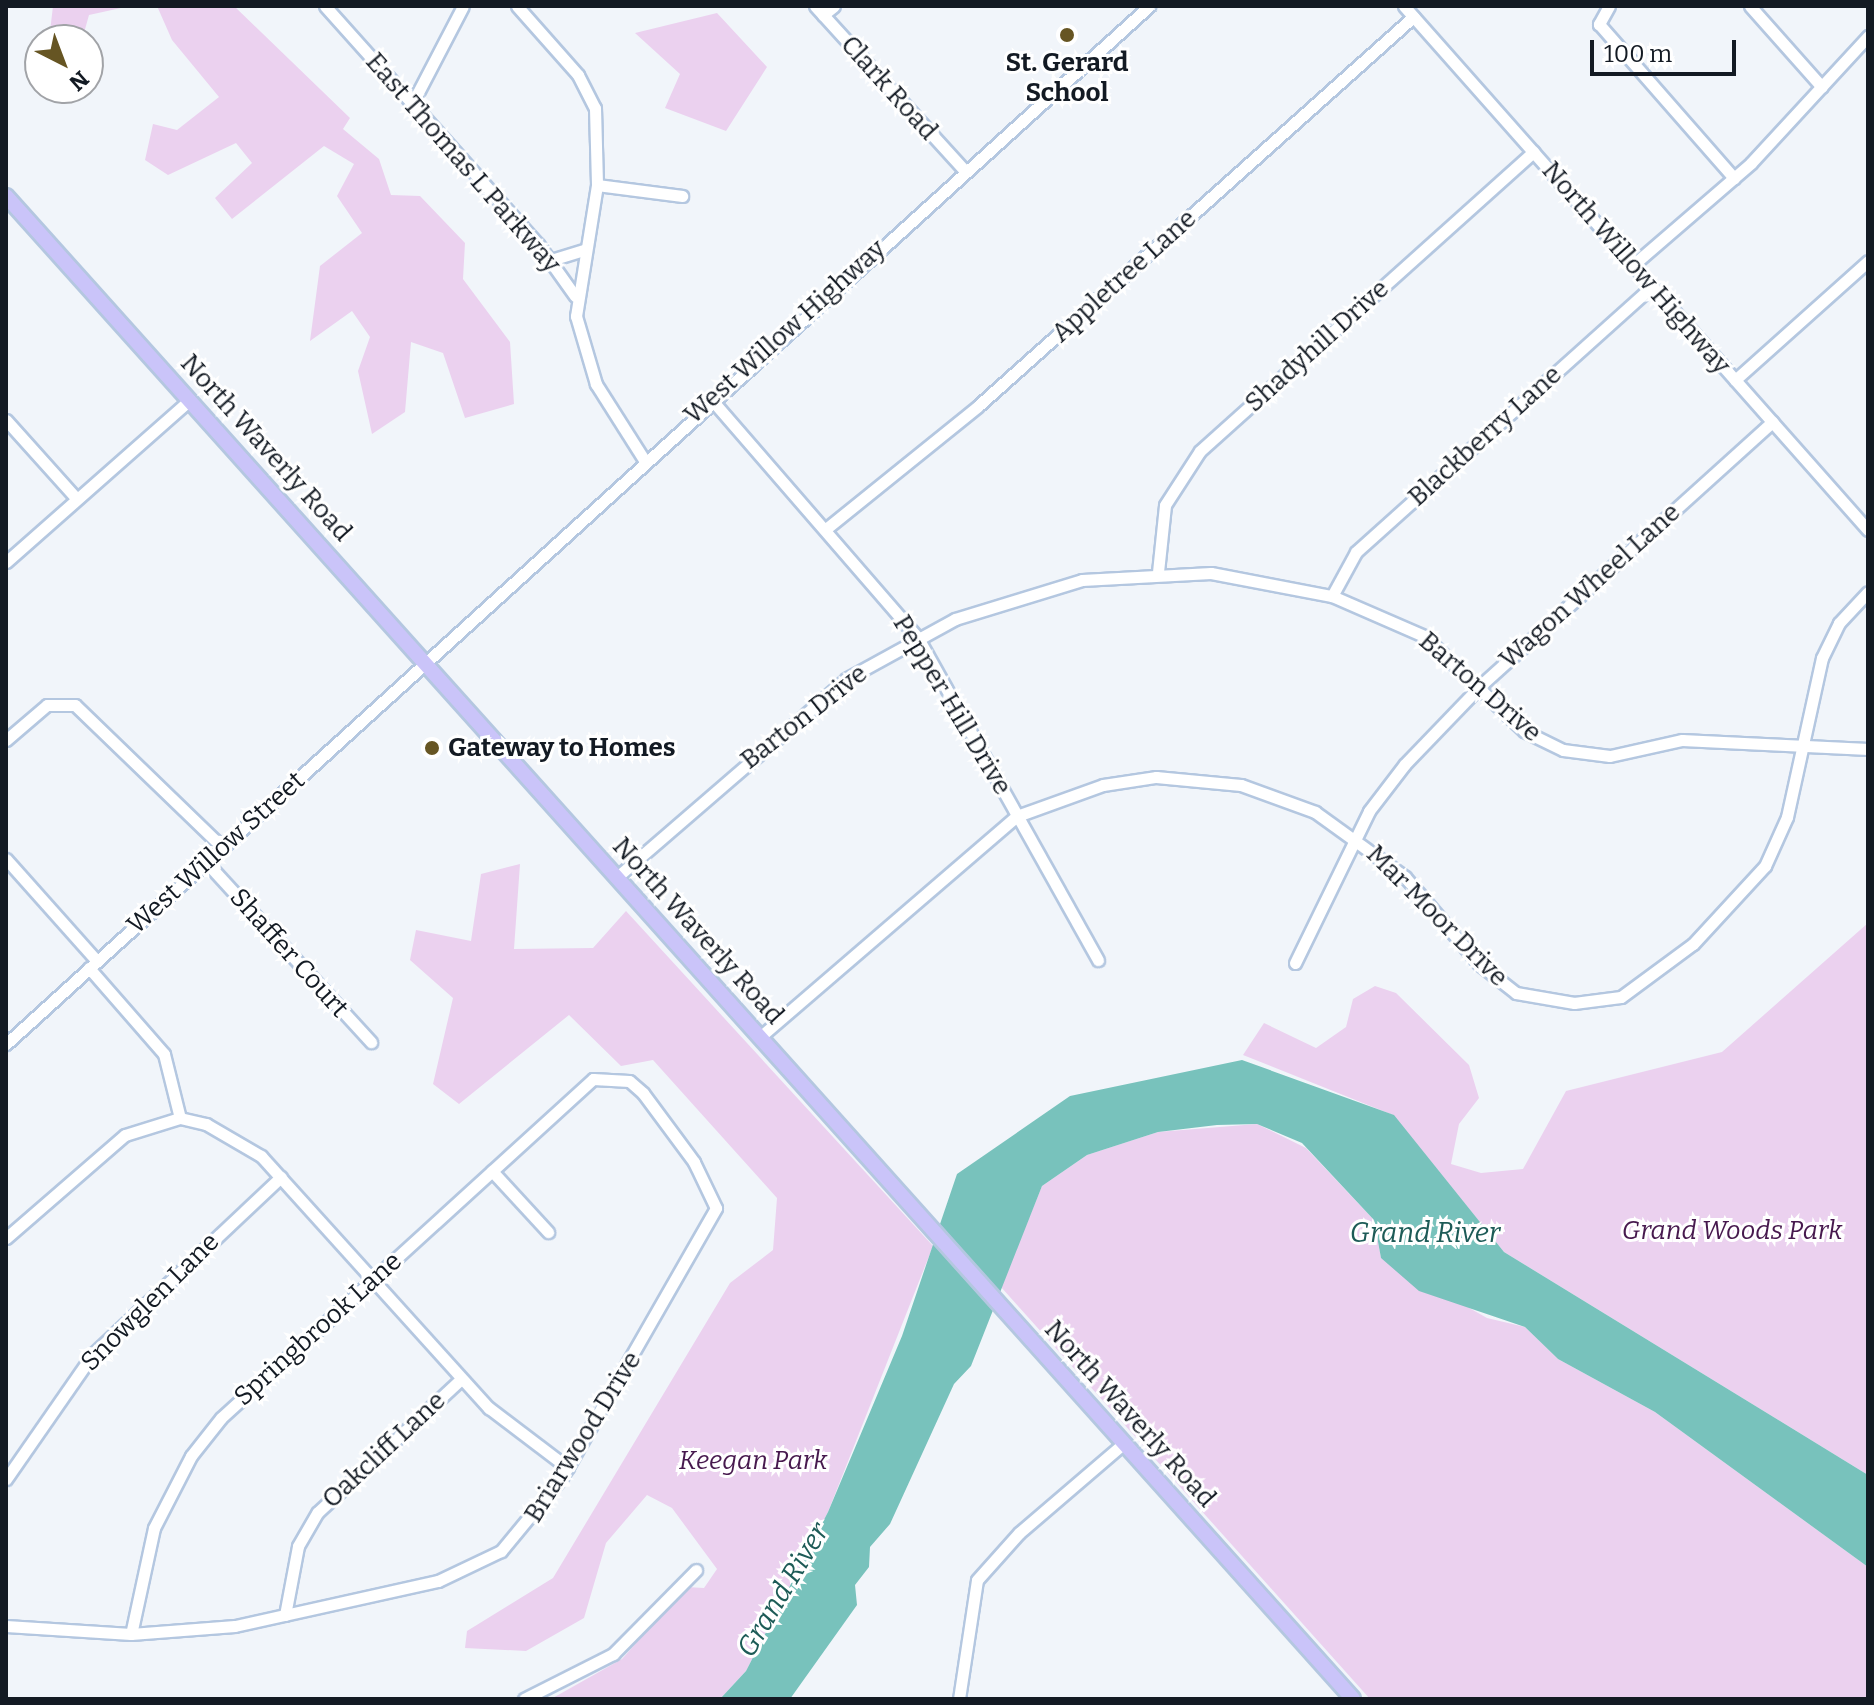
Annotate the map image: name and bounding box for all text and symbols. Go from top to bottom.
north arrow [24,24,104,104]
scale bar [1594,24,1740,74]
marker: St. Gerard School [1058,26,1076,44]
street label: Clark Road [834,29,944,147]
text: 100 m [1604,40,1672,68]
street label: East Thomas L Parkway [359,47,567,279]
place label: St. Gerard School [1006,47,1128,108]
text: N [64,65,94,96]
street label: North Willow Highway [1535,155,1737,381]
street label: Appletree Lane [1045,203,1203,349]
street label: West Willow Highway [678,233,892,431]
street label: Shadyhill Drive [1239,273,1395,419]
street label: North Waverly Road [174,348,358,548]
street label: Blackberry Lane [1402,359,1568,513]
street label: Wagon Wheel Lane [1493,497,1687,675]
street label: Pepper Hill Drive [886,610,1018,800]
street label: Barton Drive [1413,625,1547,749]
street label: Barton Drive [735,658,873,776]
place label: Gateway to Homes [448,732,676,764]
marker: Gateway to Homes [423,739,441,757]
street label: West Willow Street [121,765,311,941]
street label: North Waverly Road [606,831,790,1031]
street label: Mar Moor Drive [1360,839,1514,993]
street label: Shaffer Court [223,882,355,1024]
park label: Grand Woods Park [1622,1215,1842,1247]
water label: Grand River [1350,1216,1500,1250]
street label: Snowglen Lane [74,1226,226,1378]
street label: Springbrook Lane [228,1246,408,1412]
street label: North Waverly Road [1038,1314,1222,1514]
street label: Briarwood Drive [518,1346,648,1528]
street label: Oakcliff Lane [316,1385,452,1515]
park label: Keegan Park [679,1445,827,1477]
water label: Grand River [730,1517,836,1663]

